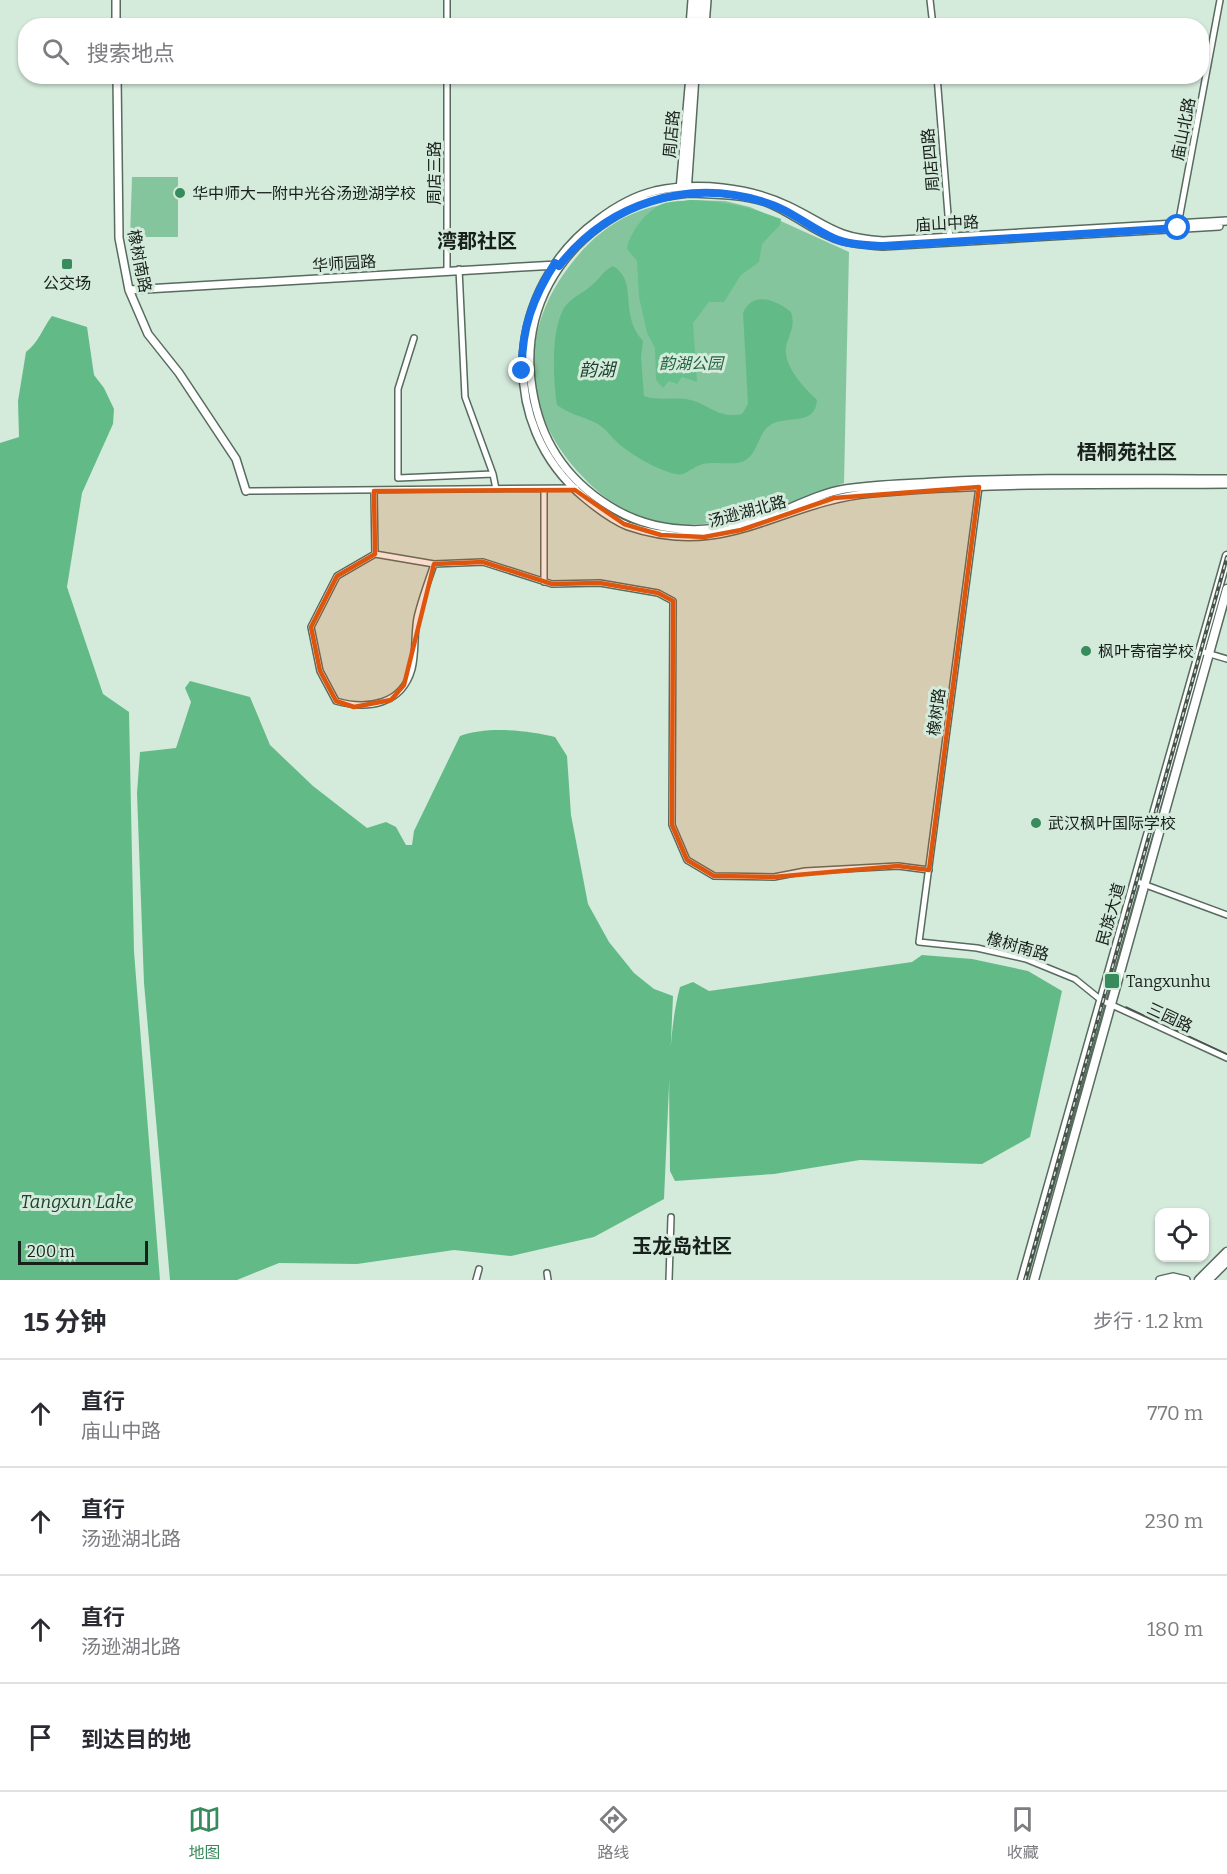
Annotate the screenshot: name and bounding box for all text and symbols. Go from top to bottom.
search box [18,18,1209,84]
icon: search [39,35,72,68]
text: 搜索地点 [87,40,175,67]
street label: 庙山北路 [1168,96,1199,162]
street label: 周店路 [660,109,683,159]
street label: 周店四路 [918,127,943,193]
street label: 周店三路 [425,141,444,205]
place label: 华中师大一附中光谷汤逊湖学校 [192,184,416,203]
marker: 华中师大一附中光谷汤逊湖学校 [173,186,187,200]
street label: 庙山中路 [915,212,979,235]
route start [1164,214,1190,240]
street label: 橡树南路 [124,228,155,294]
district label: 湾郡社区 [437,229,517,253]
street label: 华师园路 [311,252,377,275]
marker: 公交场 [60,257,74,271]
place label: 公交场 [43,274,91,293]
park label: 韵湖公园 [659,354,725,373]
route end [508,357,534,383]
water label: 韵湖 [579,359,618,381]
district label: 梧桐苑社区 [1077,440,1177,464]
street label: 汤逊湖北路 [706,492,788,531]
place label: 枫叶寄宿学校 [1098,642,1194,661]
marker: 枫叶寄宿学校 [1079,644,1093,658]
street label: 橡树路 [924,687,949,737]
place label: 武汉枫叶国际学校 [1048,814,1176,833]
marker: 武汉枫叶国际学校 [1029,816,1043,830]
street label: 民族大道 [1093,881,1128,948]
street label: 橡树南路 [984,929,1051,964]
marker: Tangxunhu [1103,972,1121,990]
place label: Tangxunhu [1126,972,1211,991]
street label: 三园路 [1144,999,1196,1036]
water label: Tangxun Lake [20,1191,134,1213]
map controls [1155,1208,1209,1262]
button: locate [1155,1208,1209,1262]
district label: 玉龙岛社区 [632,1234,732,1258]
scale bar [18,1238,148,1266]
text: 200 m [27,1242,75,1261]
text: 15 分钟 [24,1307,106,1338]
text: 步行 · 1.2 km [1093,1309,1203,1333]
text: 直行 [81,1388,125,1415]
icon: ahead [24,1397,57,1430]
text: 770 m [1147,1401,1203,1425]
text: 庙山中路 [81,1419,161,1443]
text: 直行 [81,1496,125,1523]
icon: ahead [24,1505,57,1538]
text: 230 m [1145,1509,1203,1533]
text: 汤逊湖北路 [81,1527,181,1551]
text: 直行 [81,1604,125,1631]
icon: ahead [24,1613,57,1646]
text: 180 m [1147,1617,1203,1641]
text: 汤逊湖北路 [81,1635,181,1659]
icon: arrive [24,1721,57,1754]
text: 到达目的地 [81,1726,191,1753]
tab: 地图 [188,1803,221,1863]
tab: 路线 [597,1803,630,1863]
tab: 收藏 [1006,1803,1039,1863]

